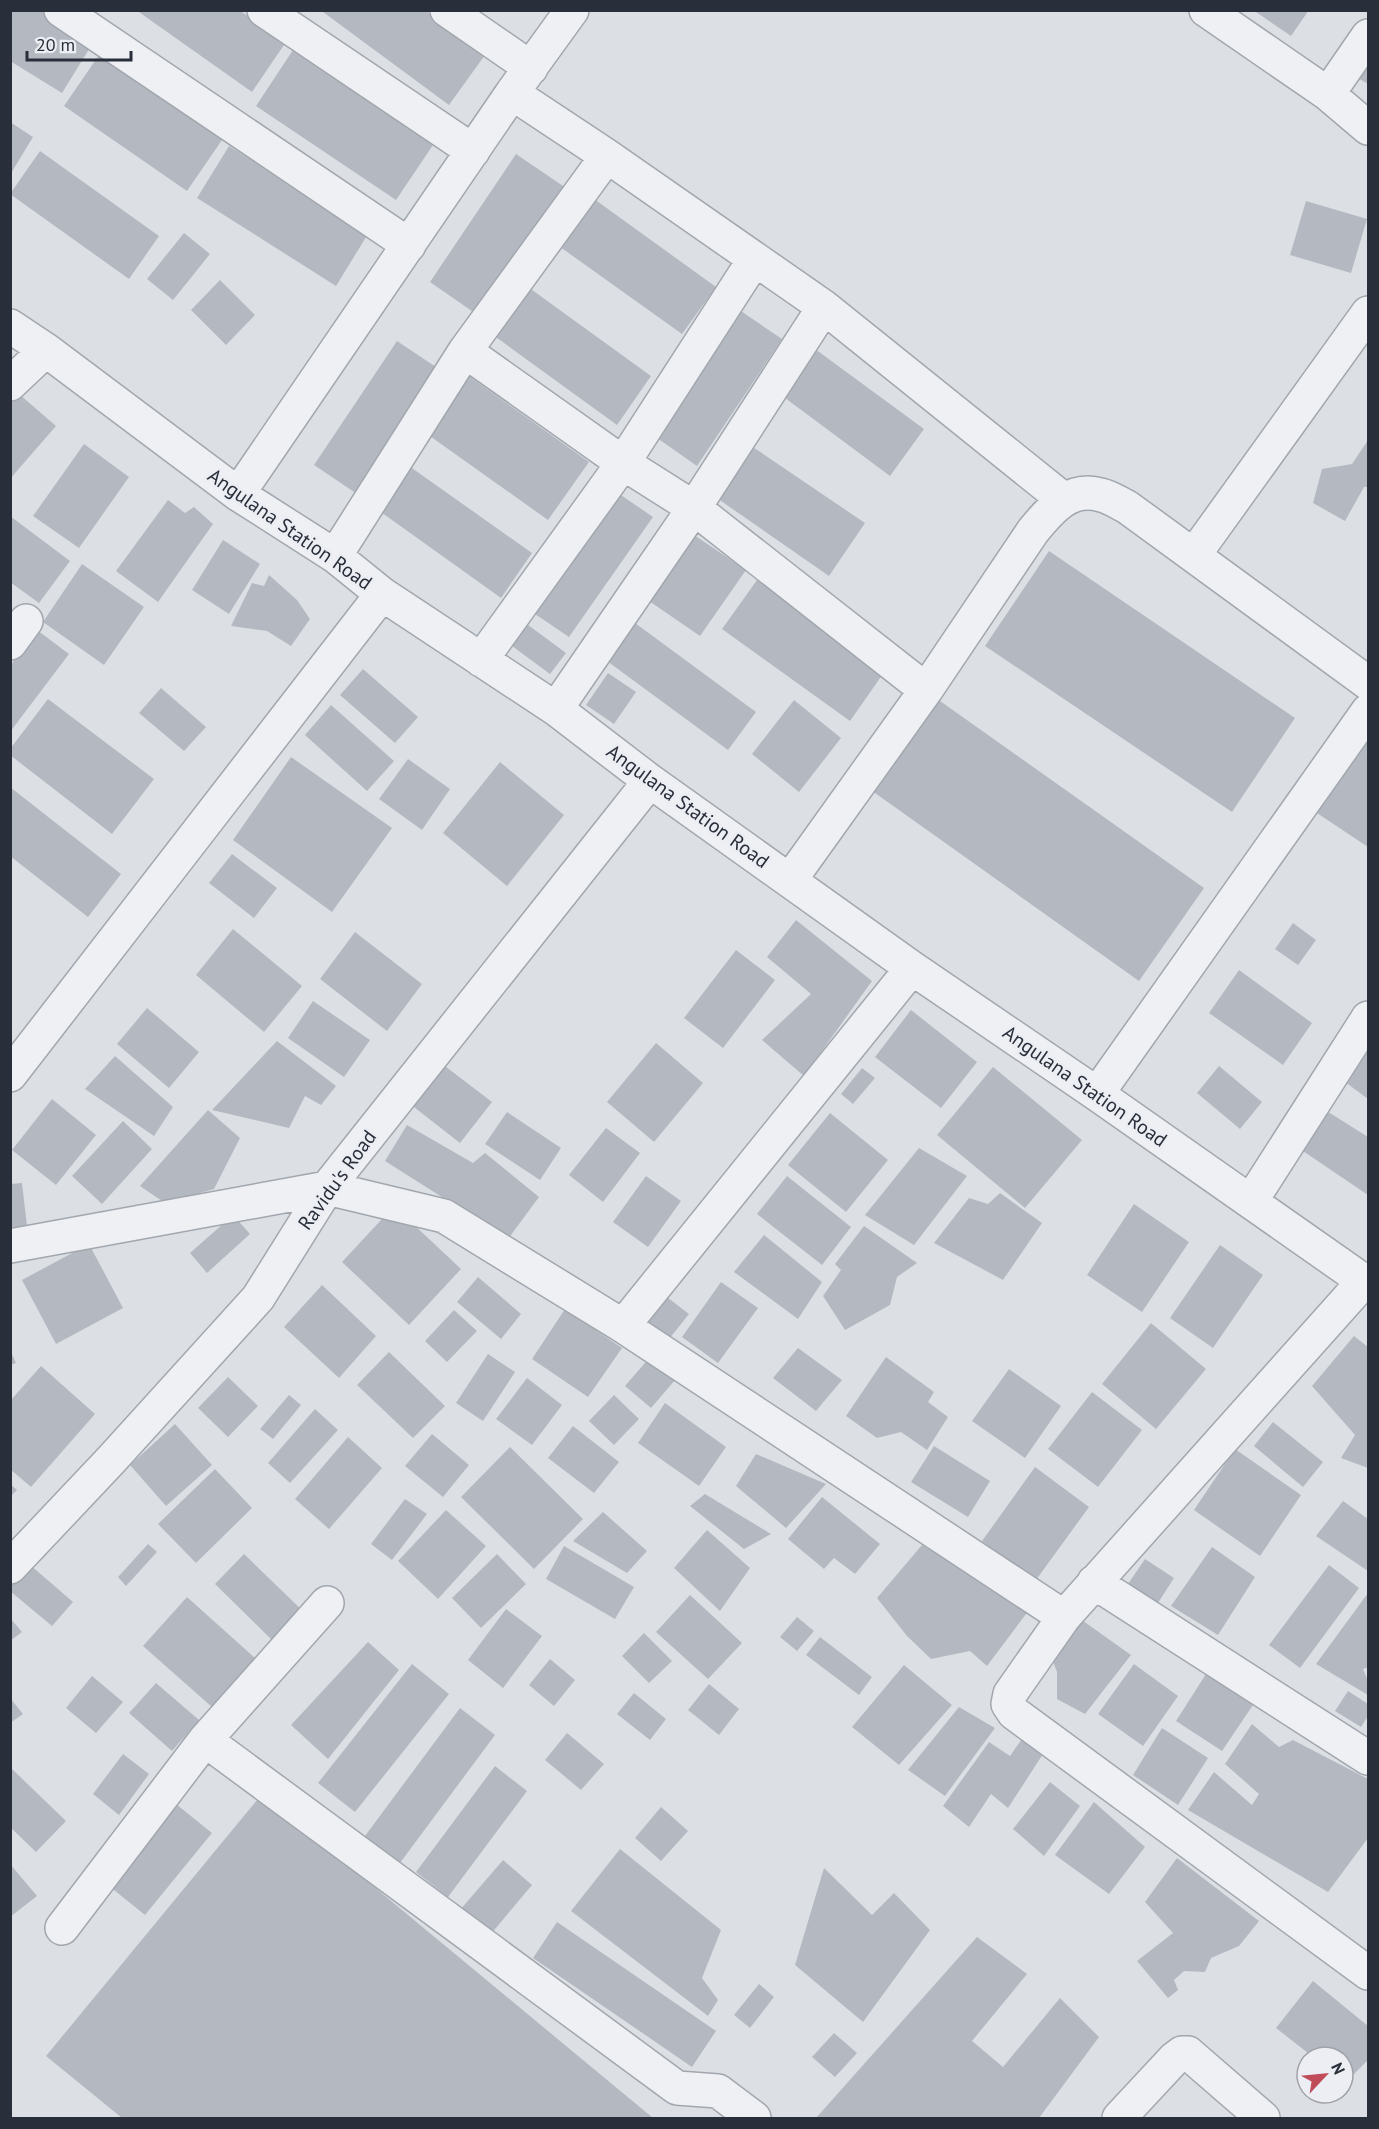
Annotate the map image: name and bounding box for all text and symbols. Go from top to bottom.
scale bar [27,24,130,62]
text: 20 m [36,33,75,56]
street label: Angulana Station Road [203,462,377,596]
street label: Angulana Station Road [602,738,774,874]
street label: Angulana Station Road [998,1019,1172,1153]
street label: Ravidu's Road [292,1125,382,1235]
north arrow [1295,2045,1355,2105]
text: N [1327,2059,1350,2078]

